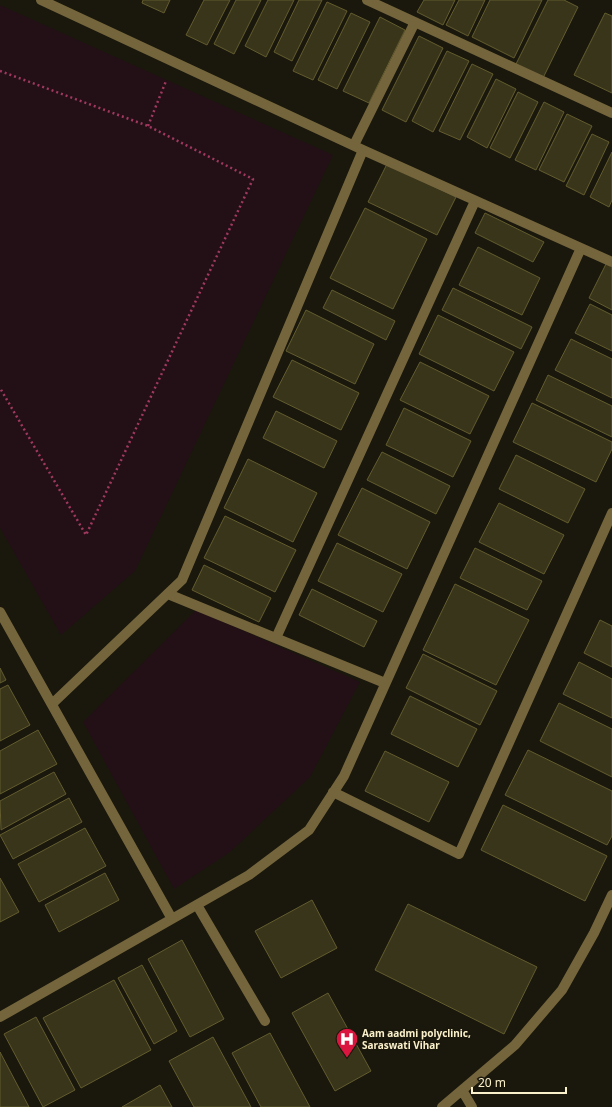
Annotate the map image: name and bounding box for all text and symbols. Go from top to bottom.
hospital icon: Aam aadmi polyclinic, Saraswati Vihar [334,1026,360,1059]
place label: Aam aadmi polyclinic, Saraswati Vihar [362,1026,471,1052]
scale bar [472,1069,566,1095]
text: 20 m [478,1074,506,1091]

